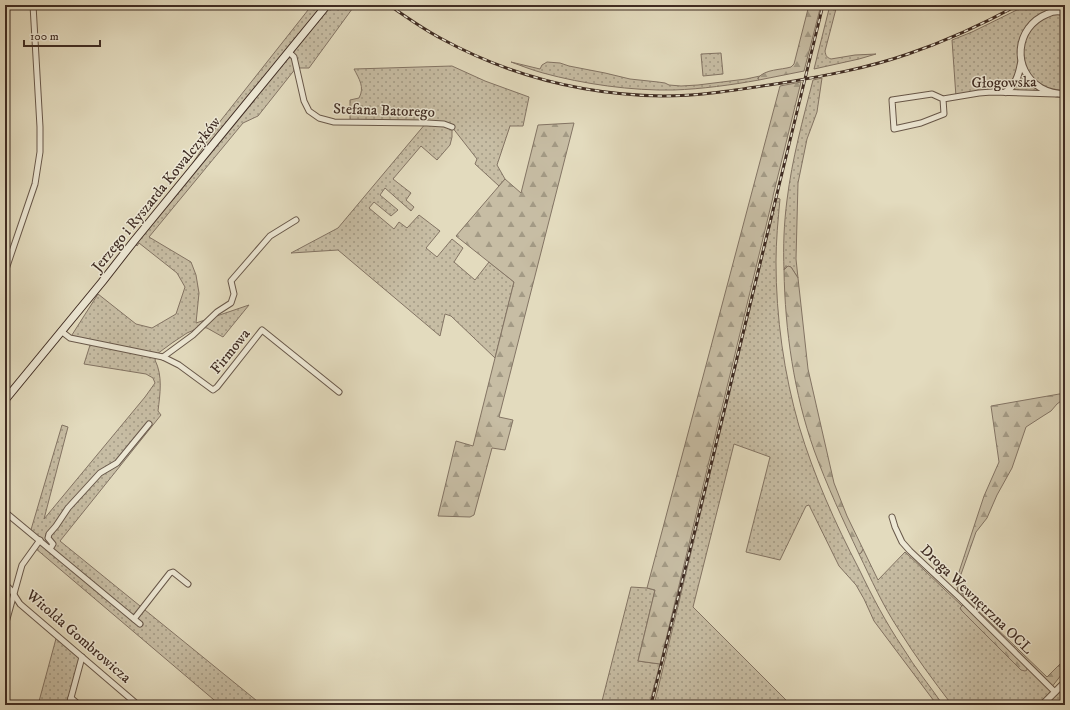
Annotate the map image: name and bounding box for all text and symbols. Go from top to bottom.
scale bar [24,22,100,48]
text: 100 m [30,29,59,44]
street label: Głogowska [971,72,1037,93]
street label: Stefana Batorego [333,99,435,122]
street label: Jerzego i Ryszarda Kowalczyków [87,112,225,277]
street label: Firmowa [206,324,255,378]
street label: Droga Wewnętrzna OCL [916,541,1037,658]
street label: Witolda Gombrowicza [22,585,135,688]

